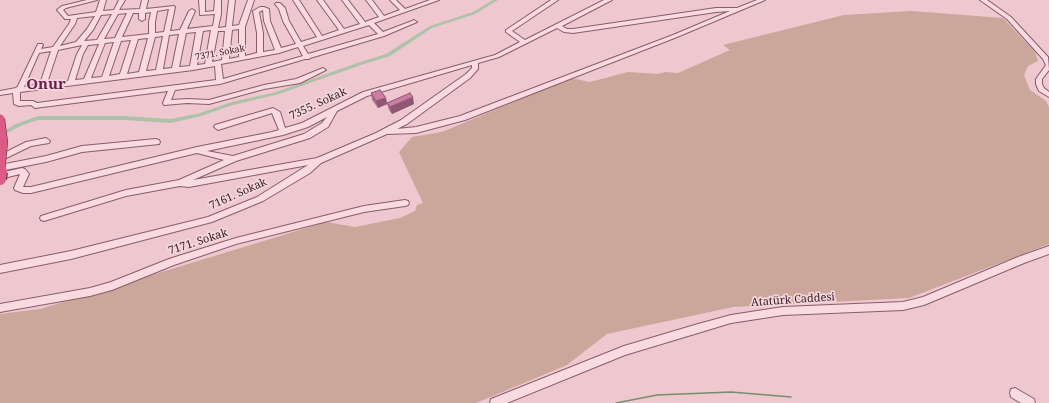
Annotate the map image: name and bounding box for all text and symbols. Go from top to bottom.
street label: 7371. Sokak [194,43,246,63]
district label: Onur [26,76,66,94]
street label: 7355. Sokak [287,85,349,123]
street label: 7161. Sokak [207,175,269,213]
street label: 7171. Sokak [167,226,229,258]
street label: Atatürk Caddesi [751,290,835,310]

